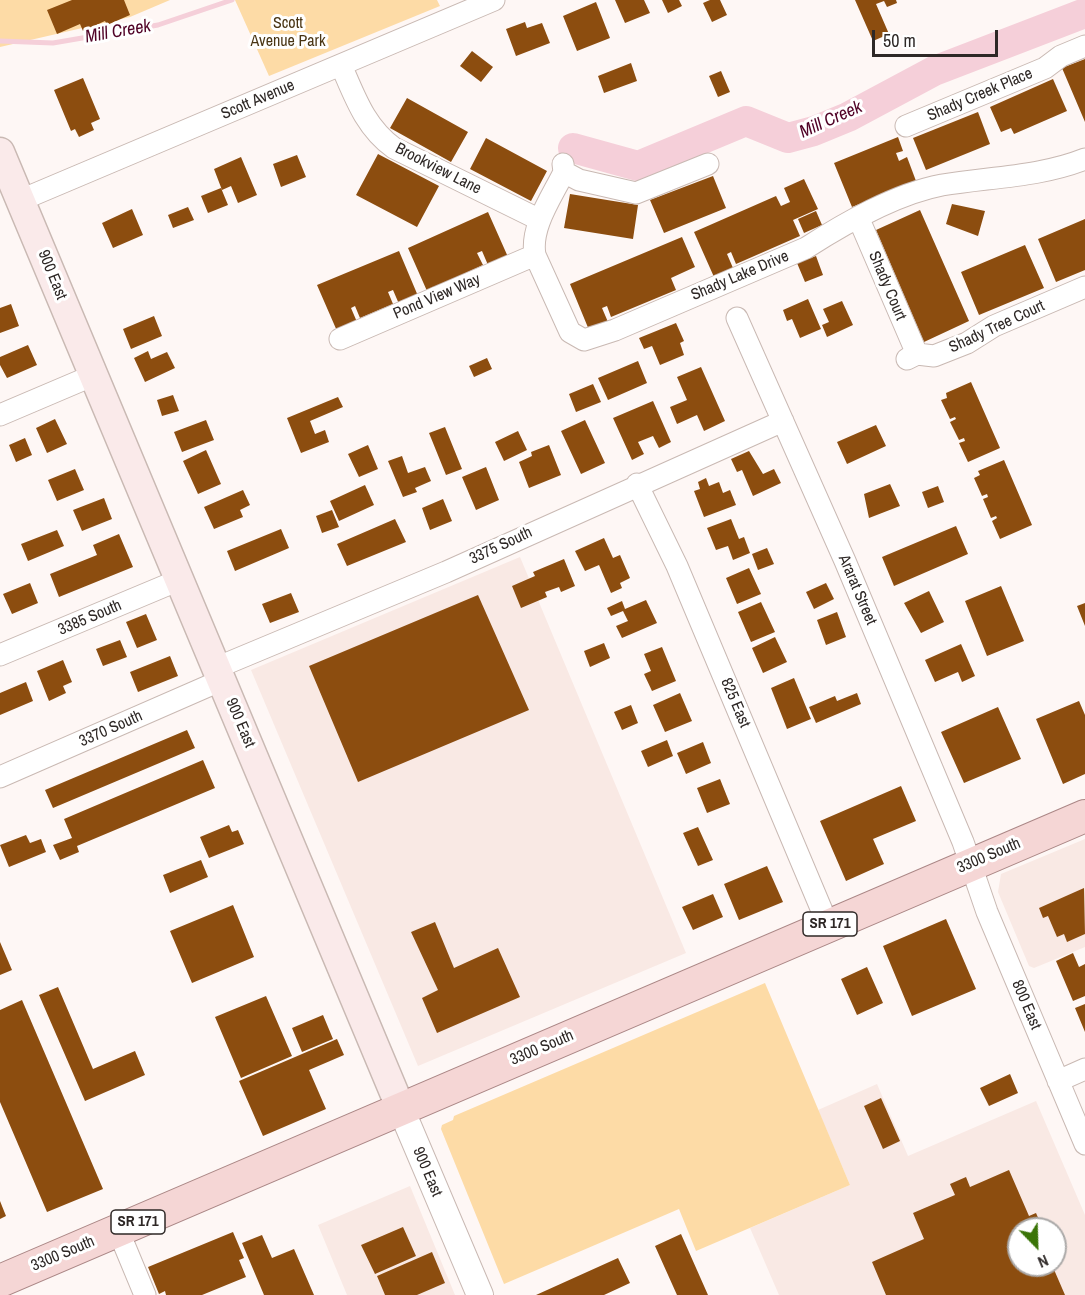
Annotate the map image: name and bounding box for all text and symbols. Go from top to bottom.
park label: Scott Avenue Park [251,14,325,52]
water label: Mill Creek [83,16,153,48]
scale bar [875,18,1001,56]
text: 50 m [883,28,916,53]
street label: Shady Creek Place [925,64,1035,126]
street label: Scott Avenue [218,76,298,124]
water label: Mill Creek [796,97,866,143]
street label: Brookview Lane [392,139,484,199]
street label: 900 East [33,247,71,303]
street label: Shady Lake Drive [688,247,792,305]
street label: Shady Court [864,249,910,323]
street label: Pond View Way [391,270,483,324]
street label: Shady Tree Court [946,297,1048,357]
street label: 3375 South [467,523,535,569]
street label: Ararat Street [834,552,880,628]
street label: 3385 South [55,596,125,640]
street label: 825 East [716,675,754,731]
street label: 900 East [221,695,259,751]
street label: 3370 South [76,707,146,751]
street label: 3300 South [954,834,1024,878]
road number: SR 171 [803,912,857,936]
street label: 800 East [1007,977,1045,1033]
street label: 3300 South [507,1026,577,1070]
street label: 900 East [408,1144,446,1200]
road number: SR 171 [111,1210,165,1234]
north arrow [1007,1217,1067,1277]
street label: 3300 South [28,1232,98,1276]
text: N [1035,1250,1052,1274]

